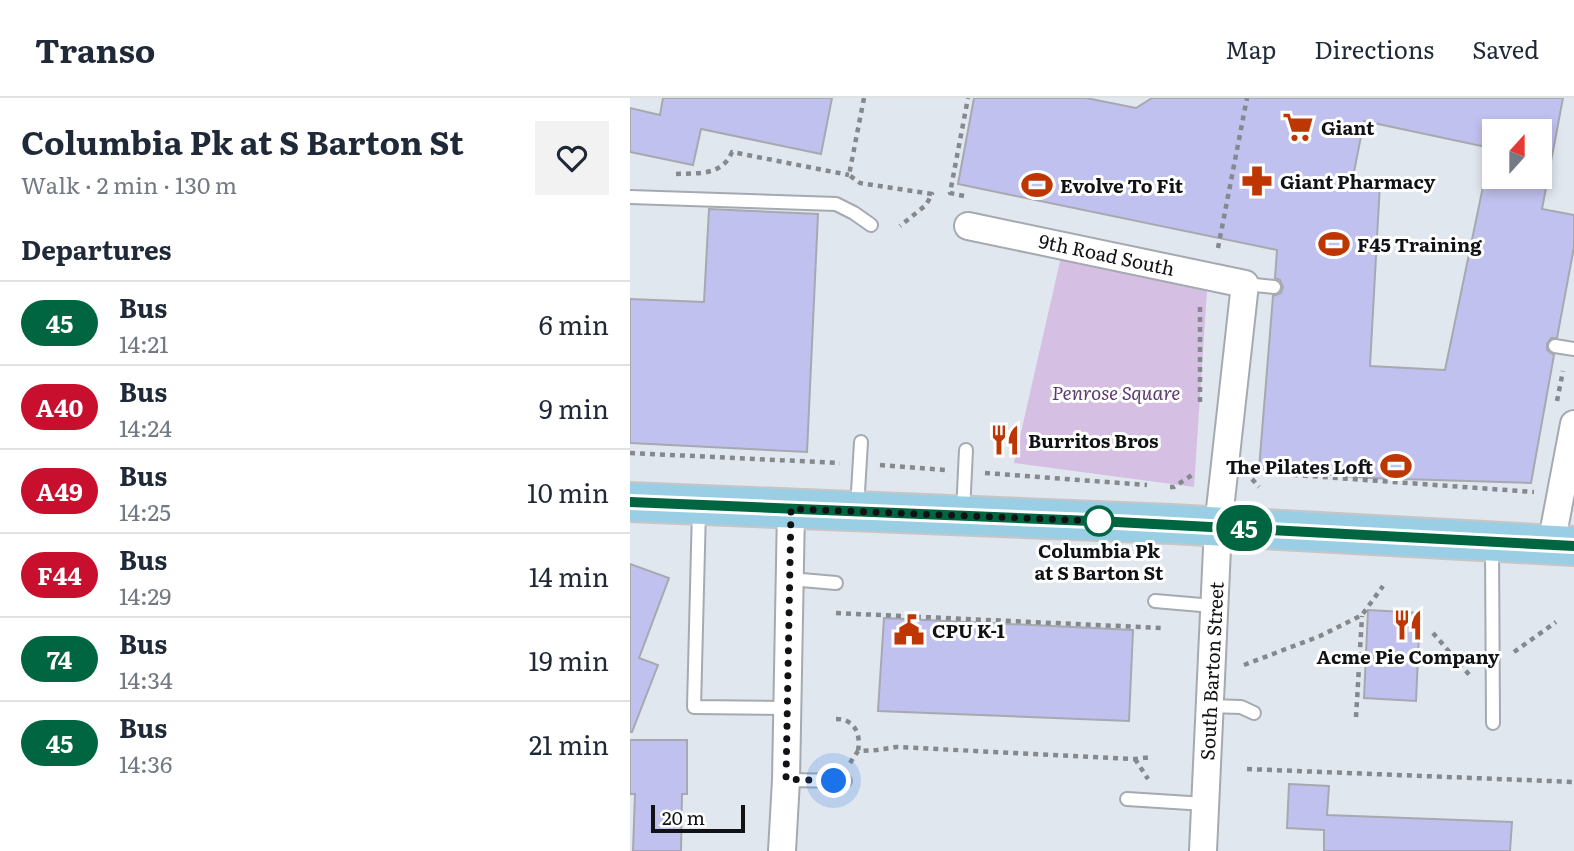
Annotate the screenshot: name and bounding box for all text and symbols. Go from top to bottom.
text: Transo [35,24,155,73]
text: Map [1225,31,1276,66]
text: Directions [1314,31,1434,66]
text: Saved [1472,31,1539,66]
supermarket icon: Giant [1281,110,1315,144]
place label: Giant [1321,113,1375,141]
text: Columbia Pk at S Barton St [21,116,464,165]
north arrow [1482,119,1552,189]
map controls [1482,119,1552,189]
button: heart [535,121,609,195]
pharmacy icon: Giant Pharmacy [1240,164,1274,198]
text: Walk · 2 min · 130 m [21,167,237,201]
place label: Giant Pharmacy [1280,167,1436,195]
sports icon: Evolve To Fit [1020,168,1054,202]
place label: Evolve To Fit [1060,171,1184,199]
street label: 9th Road South [1037,226,1177,282]
sports icon: F45 Training [1317,227,1351,261]
text: Departures [21,229,172,268]
place label: F45 Training [1357,230,1482,258]
text: Bus [119,287,167,326]
text: 6 min [539,304,609,343]
text: 45 [46,305,73,340]
text: 14:21 [119,326,169,360]
text: Bus [119,371,167,410]
park label: Penrose Square [1052,378,1180,406]
text: 9 min [539,388,609,427]
text: A40 [36,389,83,424]
text: 14:24 [119,410,172,444]
restaurant icon: Burritos Bros [988,423,1022,457]
place label: Burritos Bros [1028,426,1158,454]
sports icon: The Pilates Loft [1379,449,1413,483]
place label: The Pilates Loft [1226,452,1373,480]
text: Bus [119,455,167,494]
text: 10 min [527,472,609,511]
text: A49 [36,473,83,508]
text: 14:25 [119,494,171,528]
line badge: 45 [1212,505,1276,551]
marker: Columbia Pk at S Barton St [1084,506,1114,536]
text: 45 [1230,510,1258,545]
place label: Columbia Pk at S Barton St [1035,536,1164,586]
text: Bus [119,539,167,578]
text: 14 min [529,556,609,595]
text: F44 [37,557,82,592]
text: 14:29 [119,578,171,612]
street label: South Barton Street [1192,581,1230,761]
restaurant icon: Acme Pie Company [1391,608,1425,642]
public building icon: CPU K-1 [892,613,926,647]
place label: CPU K-1 [932,616,1005,644]
text: Bus [119,623,167,662]
text: 19 min [529,640,609,679]
text: 74 [47,641,72,676]
place label: Acme Pie Company [1317,642,1500,670]
text: 14:34 [119,662,173,696]
text: Bus [119,707,167,746]
text: 21 min [529,724,609,763]
text: 45 [46,725,73,760]
text: 14:36 [119,746,172,780]
your location [816,763,851,798]
scale bar [651,802,746,834]
text: 20 m [662,803,705,831]

